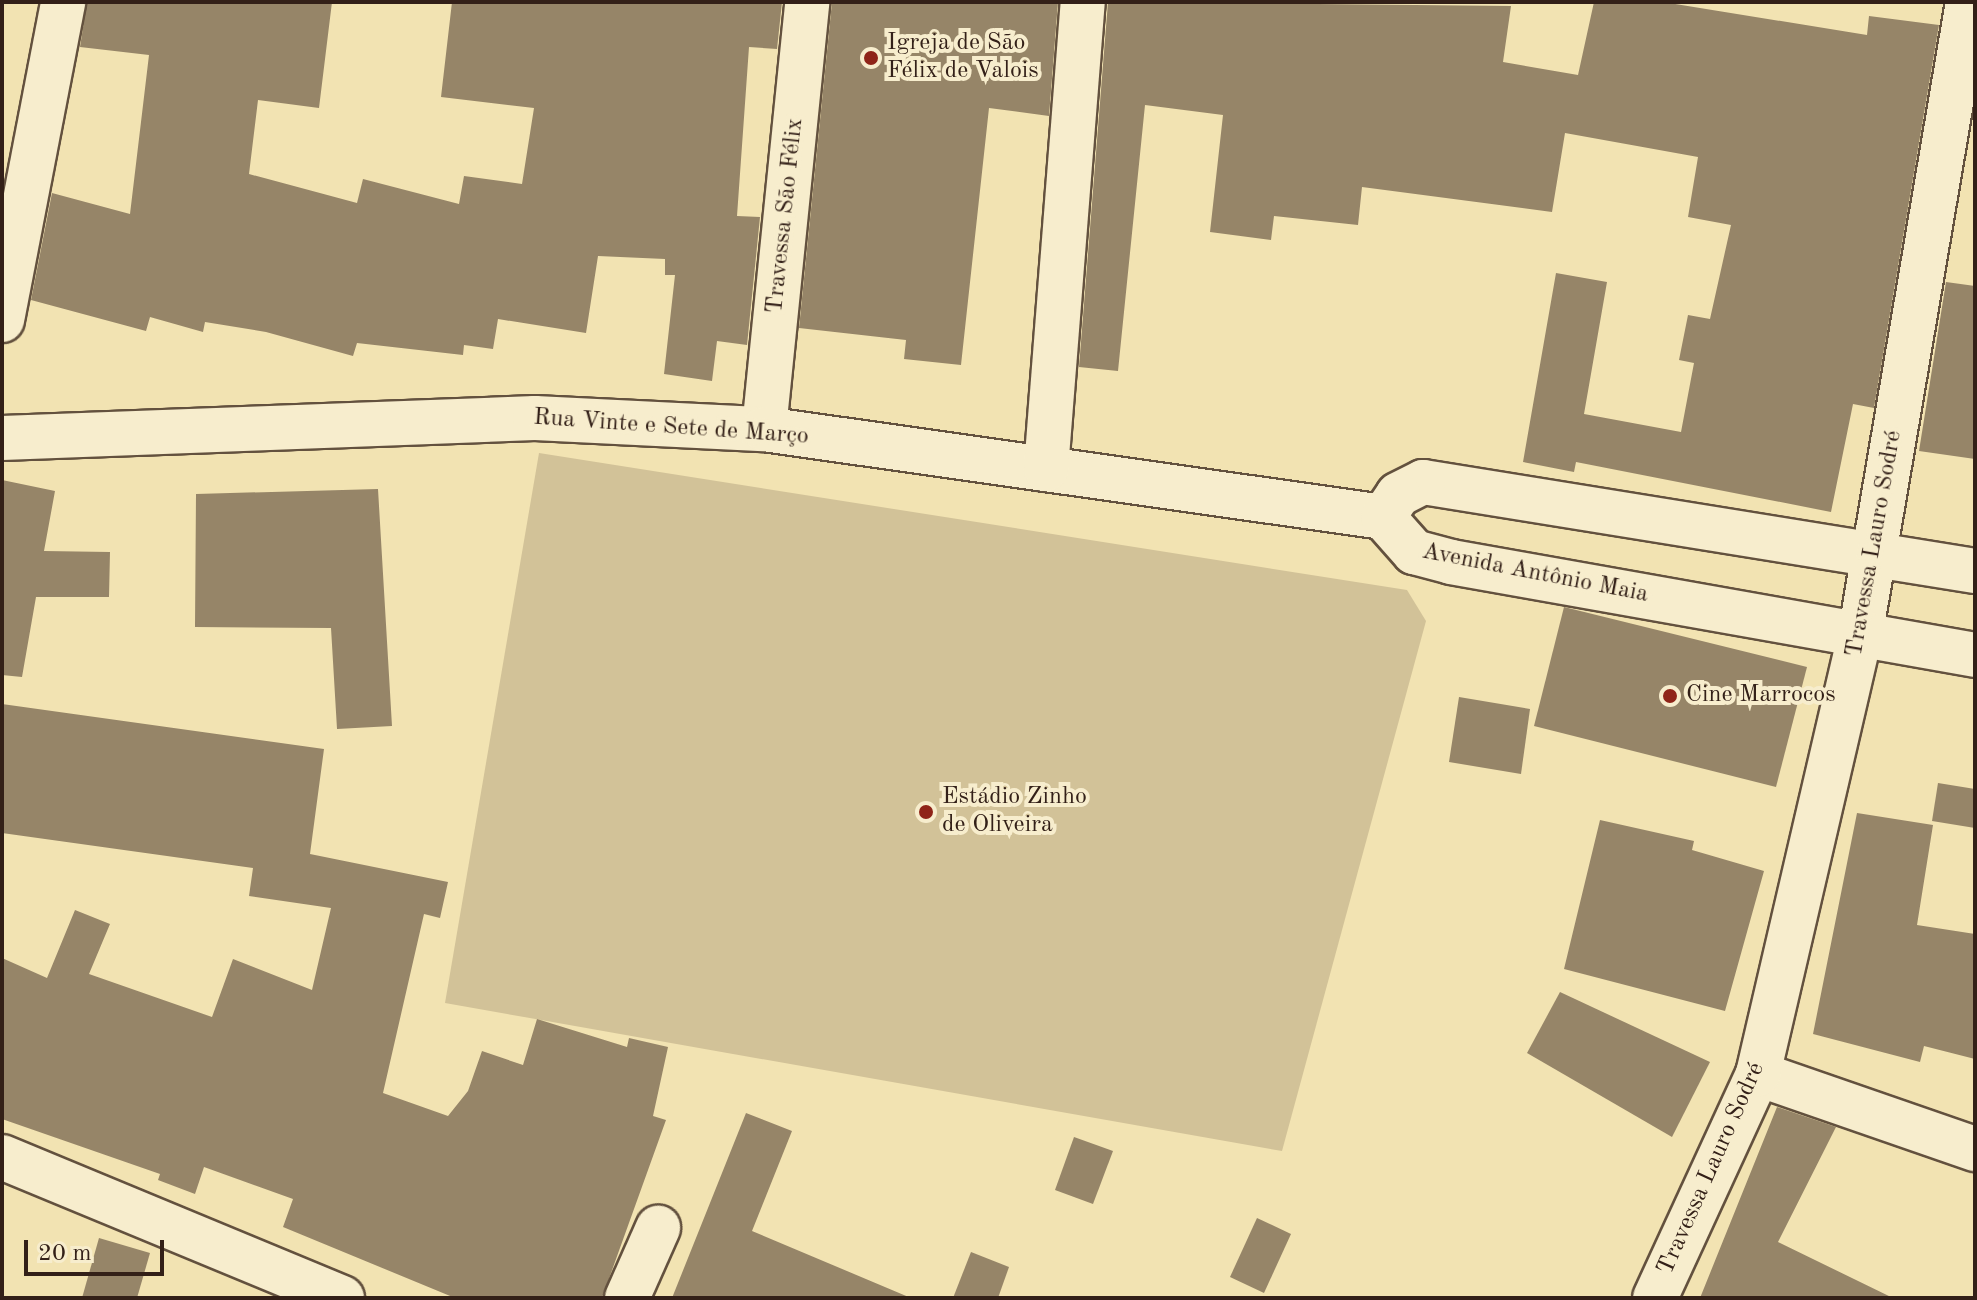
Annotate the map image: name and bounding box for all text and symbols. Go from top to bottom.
place label: Igreja de São Félix de Valois [887,30,1039,86]
marker: Igreja de São Félix de Valois [862,49,880,67]
street label: Travessa São Félix [761,117,811,315]
street label: Rua Vinte e Sete de Março [532,404,810,452]
street label: Travessa Lauro Sodré [1841,428,1909,660]
street label: Avenida Antônio Maia [1419,538,1651,610]
place label: Cine Marrocos [1686,682,1836,710]
marker: Cine Marrocos [1661,687,1679,705]
place label: Estádio Zinho de Oliveira [942,784,1087,840]
marker: Estádio Zinho de Oliveira [917,803,935,821]
street label: Travessa Lauro Sodré [1652,1058,1772,1280]
scale bar [28,1224,168,1274]
text: 20 m [38,1242,92,1266]

